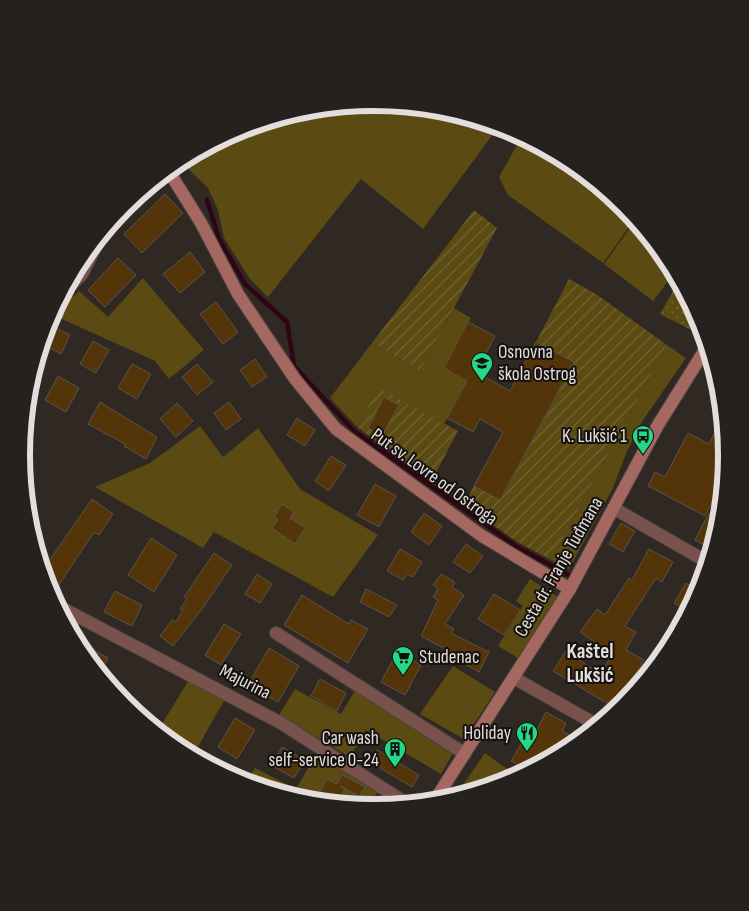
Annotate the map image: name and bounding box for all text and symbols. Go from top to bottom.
place label: Osnovna škola Ostrog [498,341,576,386]
school or university icon: Osnovna škola Ostrog [470,351,494,382]
street label: Put sv. Lovre od Ostroga [366,423,502,531]
bus stop icon: K. Lukšić 1 [631,424,655,455]
place label: K. Lukšić 1 [562,425,627,448]
street label: Cesta dr. Franje Tuđmana [510,493,608,641]
district label: Kaštel Lukšić [566,639,614,688]
supermarket icon: Studenac [391,645,415,676]
place label: Studenac [419,646,479,669]
street label: Majurina [216,659,274,705]
restaurant icon: Holiday [515,721,539,752]
place label: Holiday [464,722,512,745]
place label: Car wash self-service 0-24 [268,727,379,772]
building icon: Car wash self-service 0-24 [383,737,407,768]

